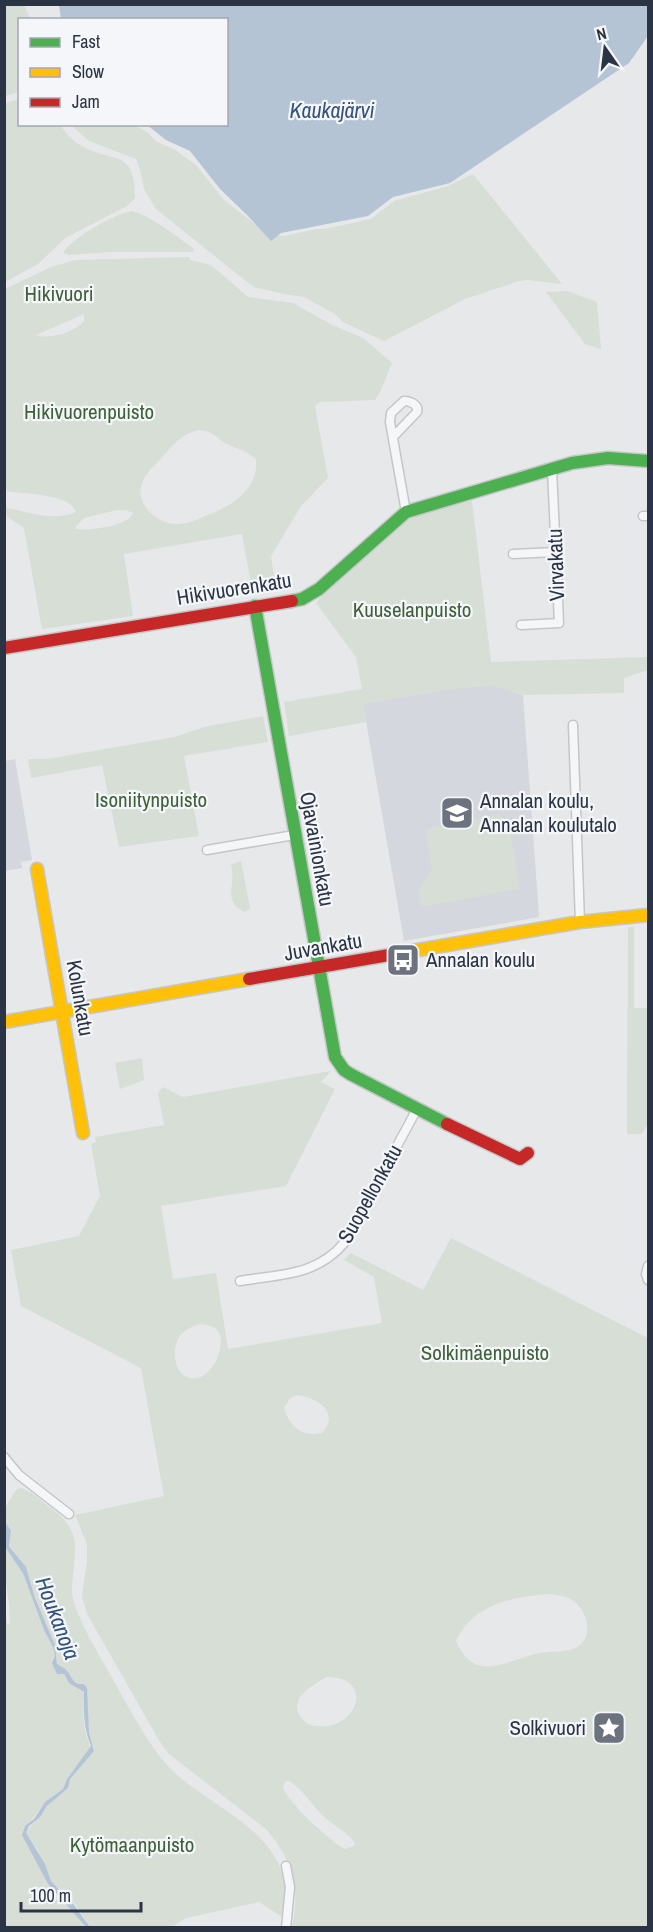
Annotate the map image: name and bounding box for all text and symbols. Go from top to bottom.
legend [18,18,228,126]
north arrow [575,18,635,78]
text: N [594,22,609,45]
text: Fast [72,29,100,54]
text: Slow [72,59,104,84]
text: Jam [72,89,100,114]
water label: Kaukajärvi [289,95,375,125]
park label: Hikivuori [25,279,93,308]
park label: Hikivuorenpuisto [24,397,154,426]
street label: Virvakatu [540,528,571,602]
street label: Hikivuorenkatu [174,565,293,612]
park label: Kuuselanpuisto [353,595,471,624]
park label: Isoniitynpuisto [95,785,207,814]
place label: Annalan koulu, Annalan koulutalo [479,786,617,839]
street label: Ojavainionkatu [293,789,342,908]
school or university icon: Annalan koulu, Annalan koulutalo [439,795,475,831]
street label: Juvankatu [282,925,364,968]
bus stop icon: Annalan koulu [385,942,421,978]
place label: Annalan koulu [425,945,535,974]
street label: Kolunkatu [60,958,101,1038]
street label: Suopellonkatu [330,1139,409,1249]
park label: Solkimäenpuisto [421,1338,549,1367]
water label: Houkanoja [29,1572,87,1664]
place icon: Solkivuori [591,1710,627,1746]
place label: Solkivuori [509,1713,586,1742]
park label: Kytömaanpuisto [70,1830,194,1859]
scale bar [21,1875,141,1913]
text: 100 m [30,1883,71,1908]

